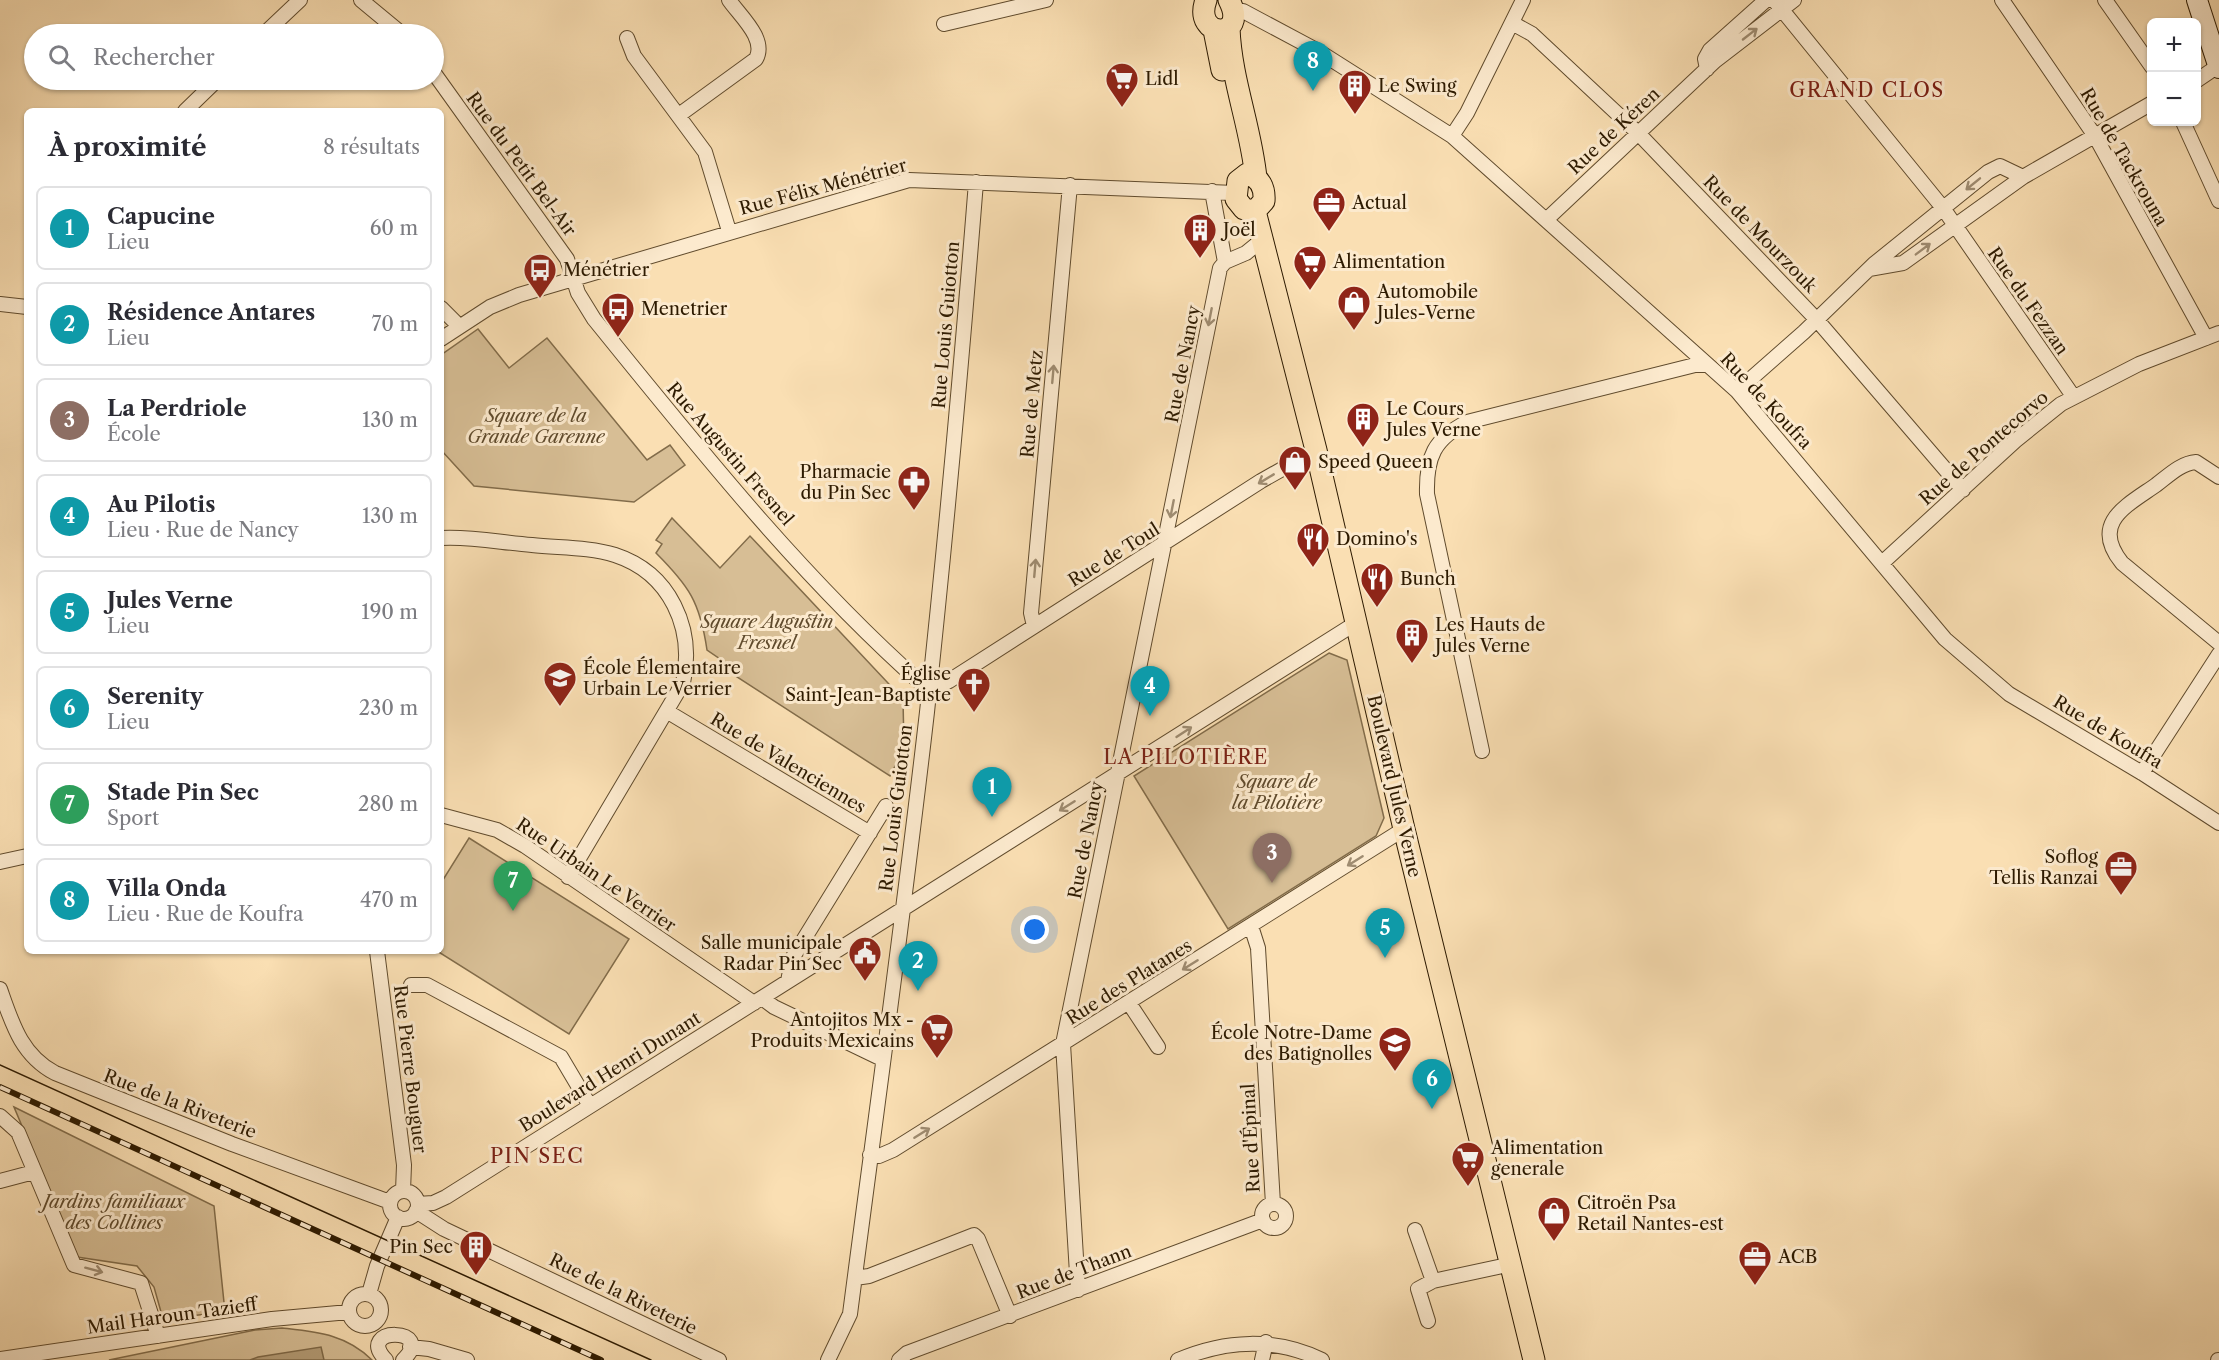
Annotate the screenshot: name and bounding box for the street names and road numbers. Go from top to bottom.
street label: Rue de Kéren [1564,83,1664,179]
street label: Rue de Tackrouna [2076,84,2173,230]
street label: Rue du Petit Bel-Air [461,88,581,241]
street label: Rue Félix Ménétrier [737,154,909,220]
street label: Rue de Mourzouk [1699,171,1823,298]
street label: Rue Louis Guiotton [928,240,964,410]
street label: Rue du Fezzan [1983,243,2073,359]
street label: Rue de Nancy [1161,302,1205,425]
street label: Rue de Koufra [1716,348,1817,454]
street label: Rue de Metz [1016,349,1048,459]
street label: Rue Augustin Fresnel [662,378,798,530]
street label: Rue de Pontecorvo [1915,386,2053,510]
street label: Rue de Toul [1064,518,1164,592]
street label: Rue de Koufra [2049,691,2167,774]
street label: Boulevard Jules Verne [1362,693,1426,879]
street label: Rue de Valenciennes [706,708,870,818]
street label: Rue Louis Guiotton [875,723,917,893]
street label: Rue de Nancy [1064,778,1108,901]
street label: Rue Urbain Le Verrier [512,813,680,937]
street label: Rue des Platanes [1062,934,1196,1030]
street label: Rue Pierre Bouguer [389,984,431,1155]
street label: Boulevard Henri Dunant [515,1007,705,1137]
street label: Rue de la Riveterie [101,1065,259,1143]
street label: Rue d'Épinal [1236,1083,1265,1193]
street label: Rue de Thann [1013,1240,1135,1304]
street label: Rue de la Riveterie [545,1249,701,1339]
street label: Mail Haroun Tazieff [86,1293,261,1339]

